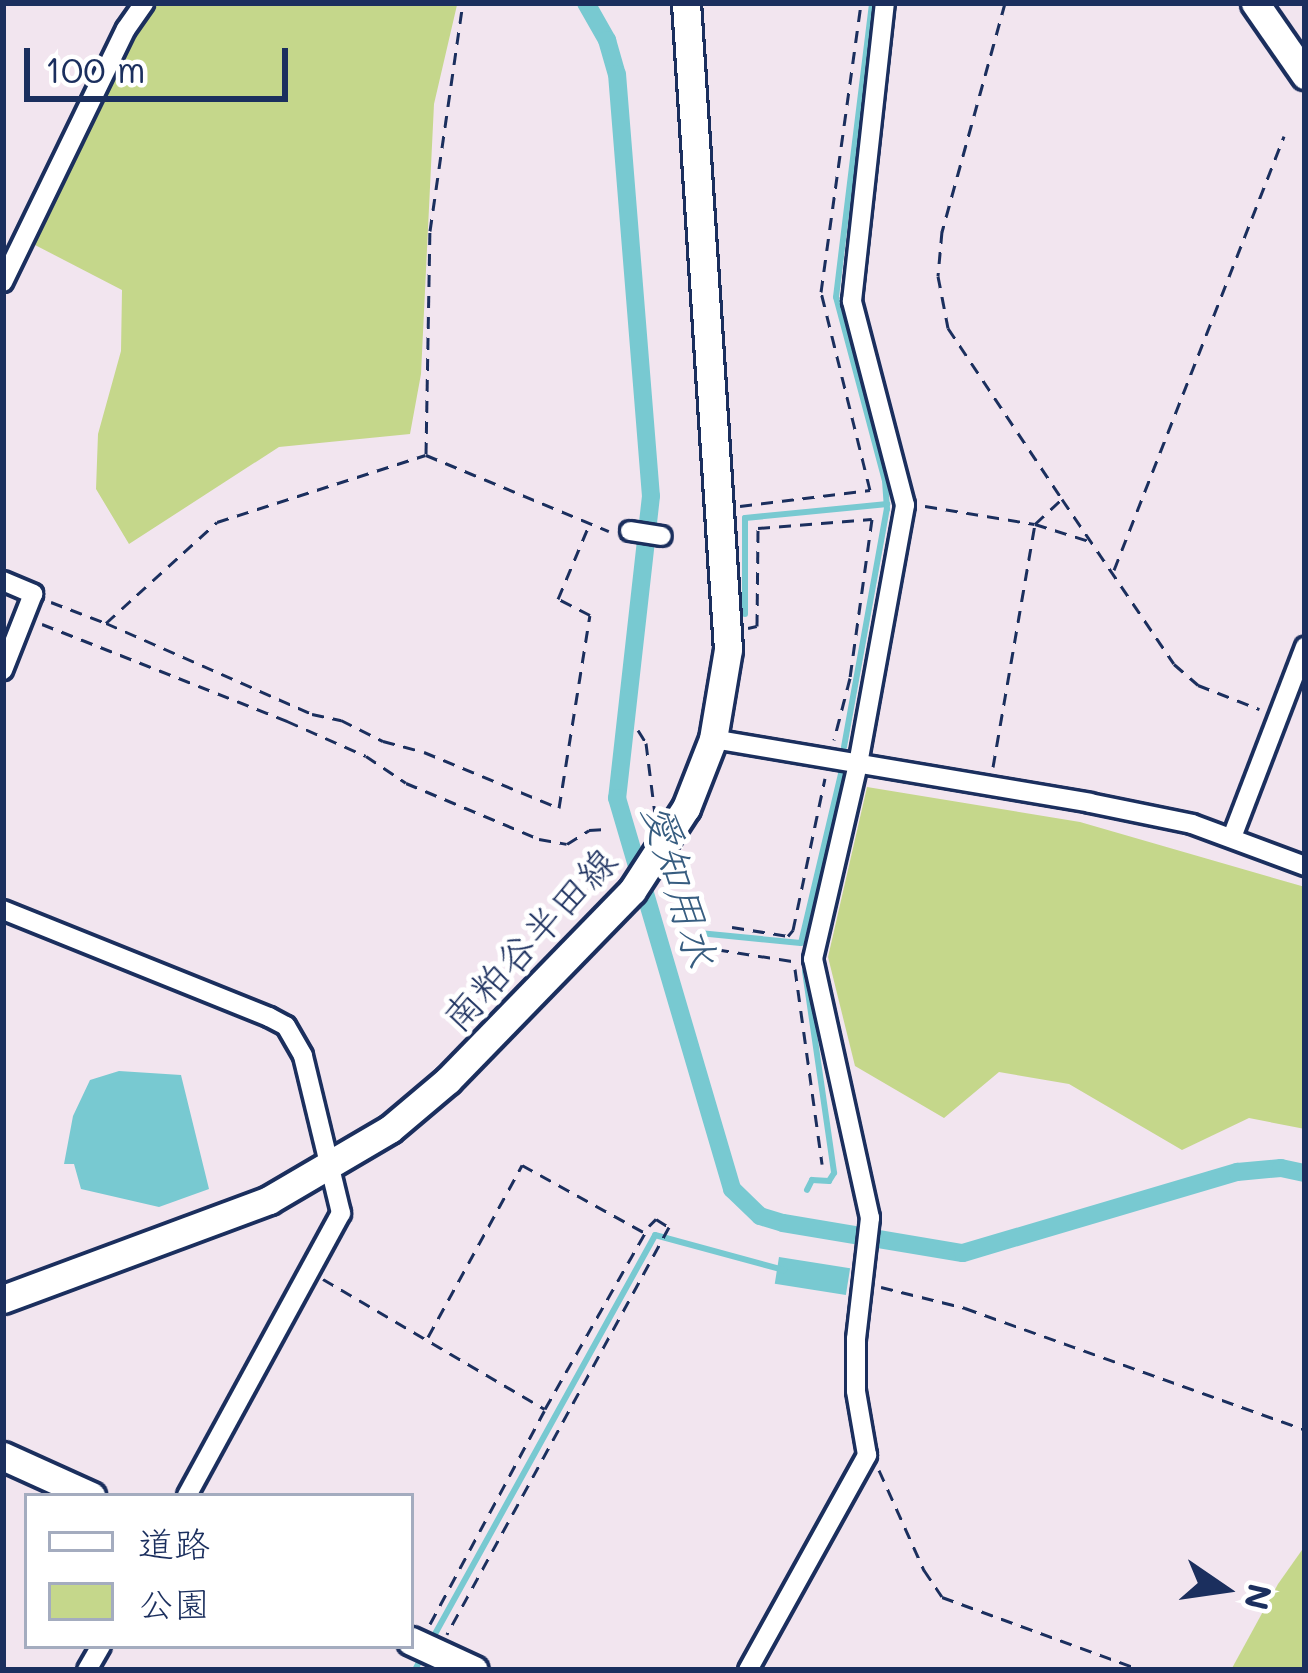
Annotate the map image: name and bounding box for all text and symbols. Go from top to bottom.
scale bar [30,24,294,98]
text: 100 m [45,45,146,92]
water label: 愛知用水 [634,797,728,973]
street label: 南粕谷半田線 [432,837,626,1041]
legend [24,1493,414,1649]
text: 道路 [138,1519,210,1566]
north arrow [1164,1529,1284,1649]
text: 公園 [138,1579,210,1626]
text: N [1236,1580,1283,1614]

